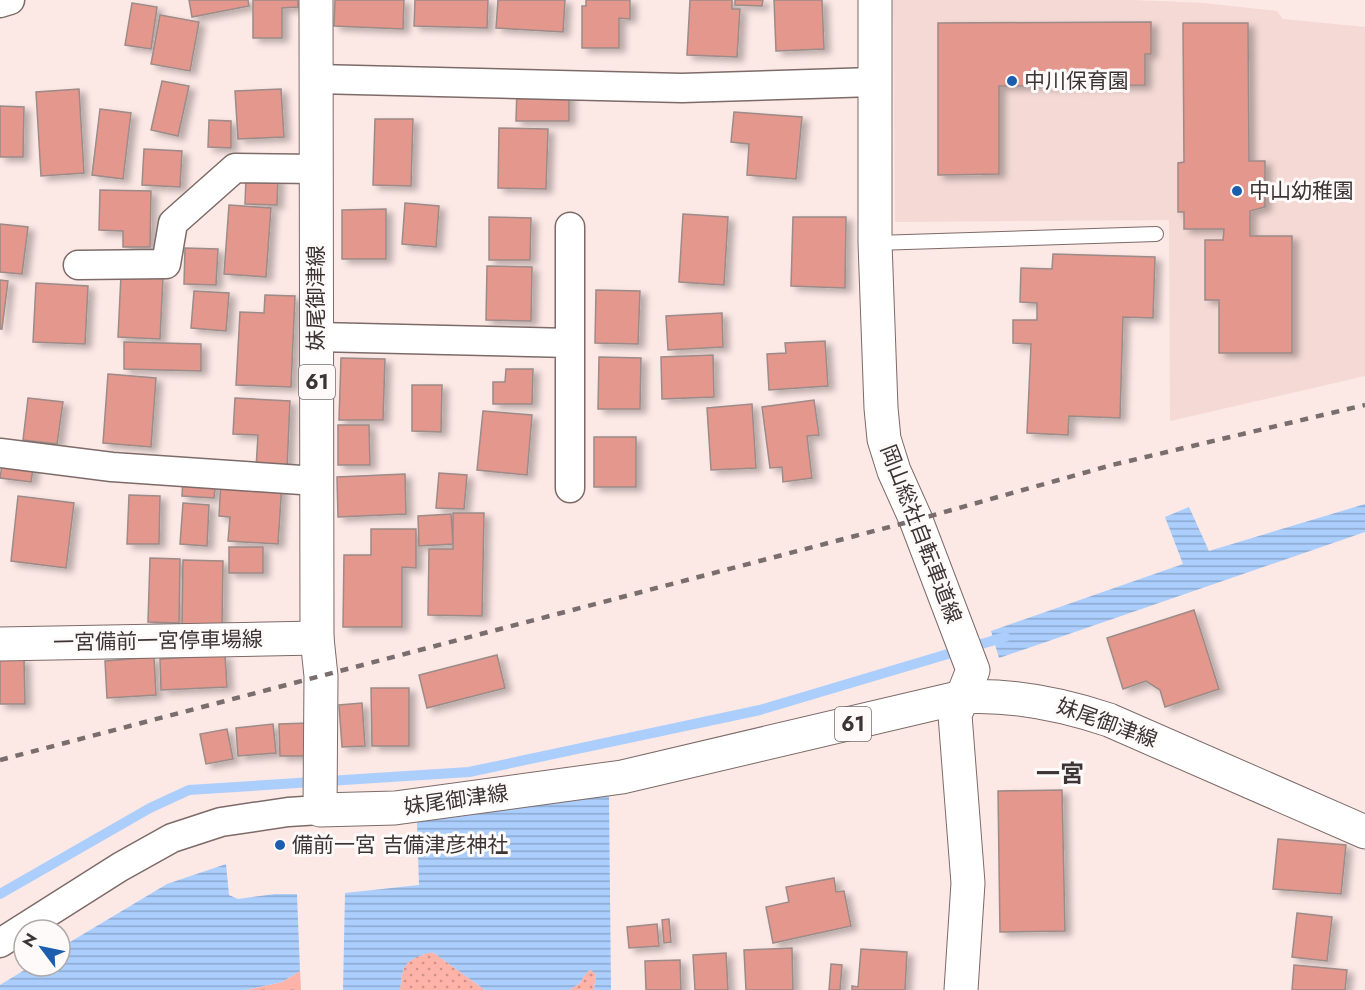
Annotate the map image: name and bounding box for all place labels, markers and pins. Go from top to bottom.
place label: 中川保育園 [1024,66,1129,96]
marker: 中川保育園 [1005,74,1019,88]
place label: 中山幼稚園 [1249,176,1354,206]
marker: 中山幼稚園 [1230,184,1244,198]
place label: 備前一宮 吉備津彦神社 [292,830,508,860]
marker: 備前一宮 吉備津彦神社 [273,838,287,852]

